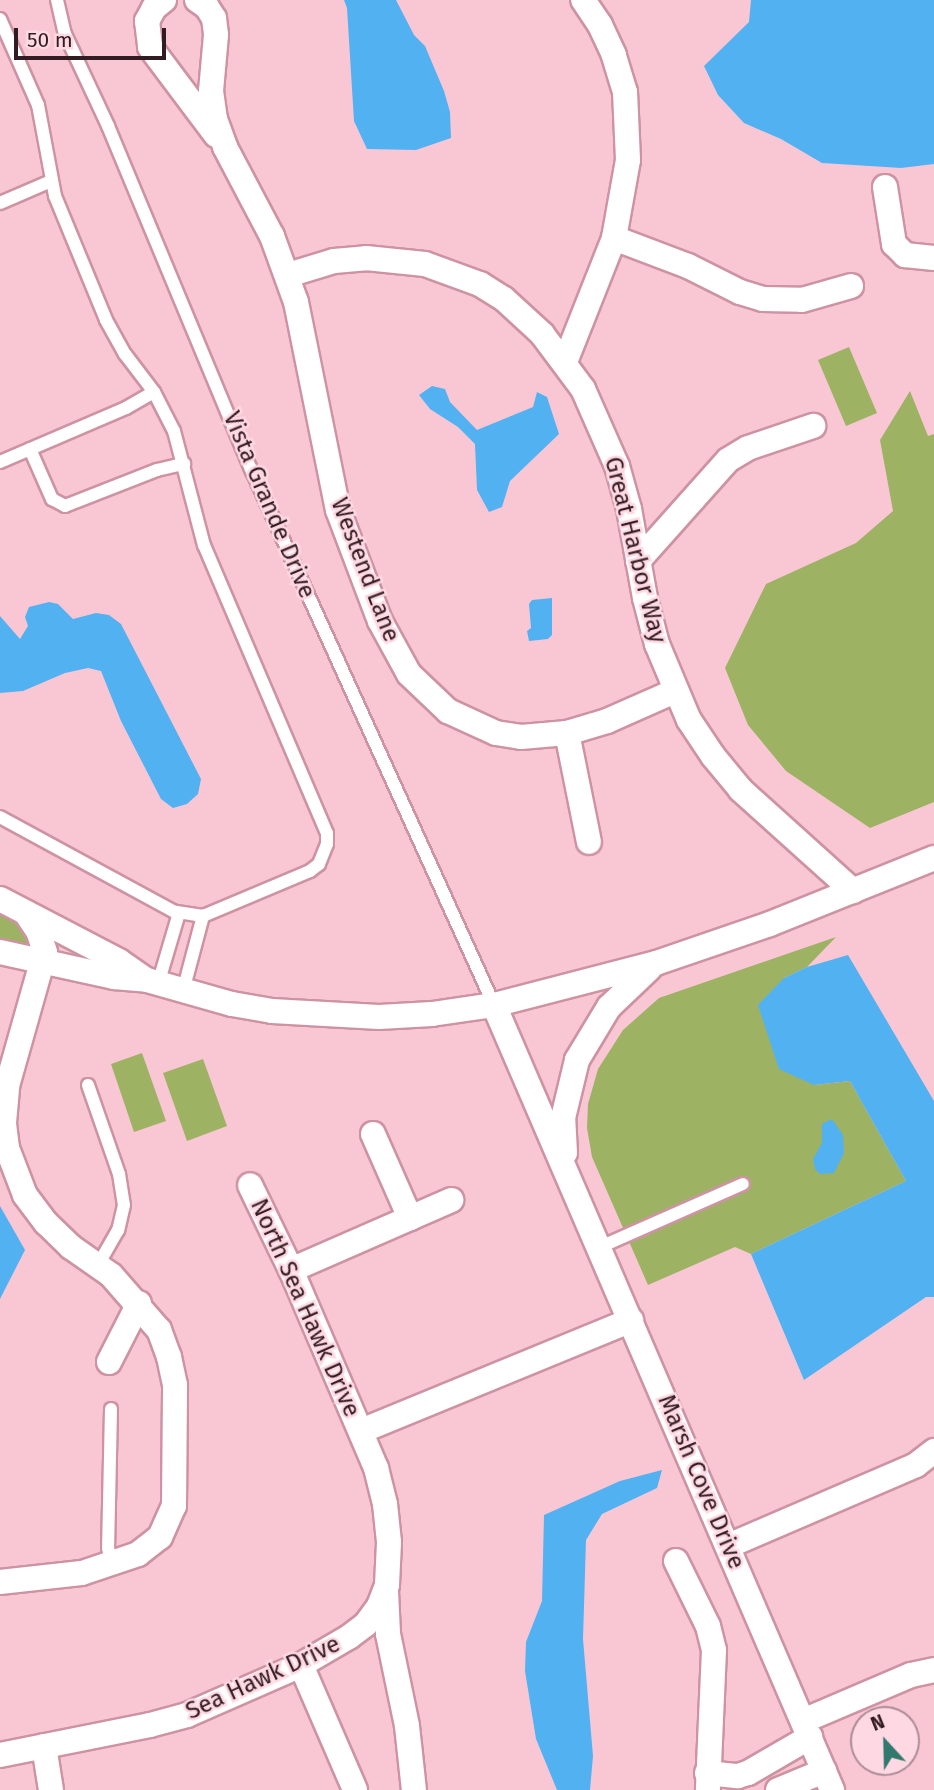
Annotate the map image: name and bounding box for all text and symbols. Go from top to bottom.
scale bar [18,14,170,58]
text: 50 m [27,27,73,53]
street label: Vista Grande Drive [217,407,321,603]
street label: Great Harbor Way [598,454,672,646]
street label: Westend Lane [324,494,406,646]
street label: North Sea Hawk Drive [244,1195,366,1421]
street label: Marsh Cove Drive [651,1391,751,1573]
street label: Sea Hawk Drive [181,1630,345,1726]
north arrow [850,1706,920,1776]
text: N [868,1710,888,1736]

